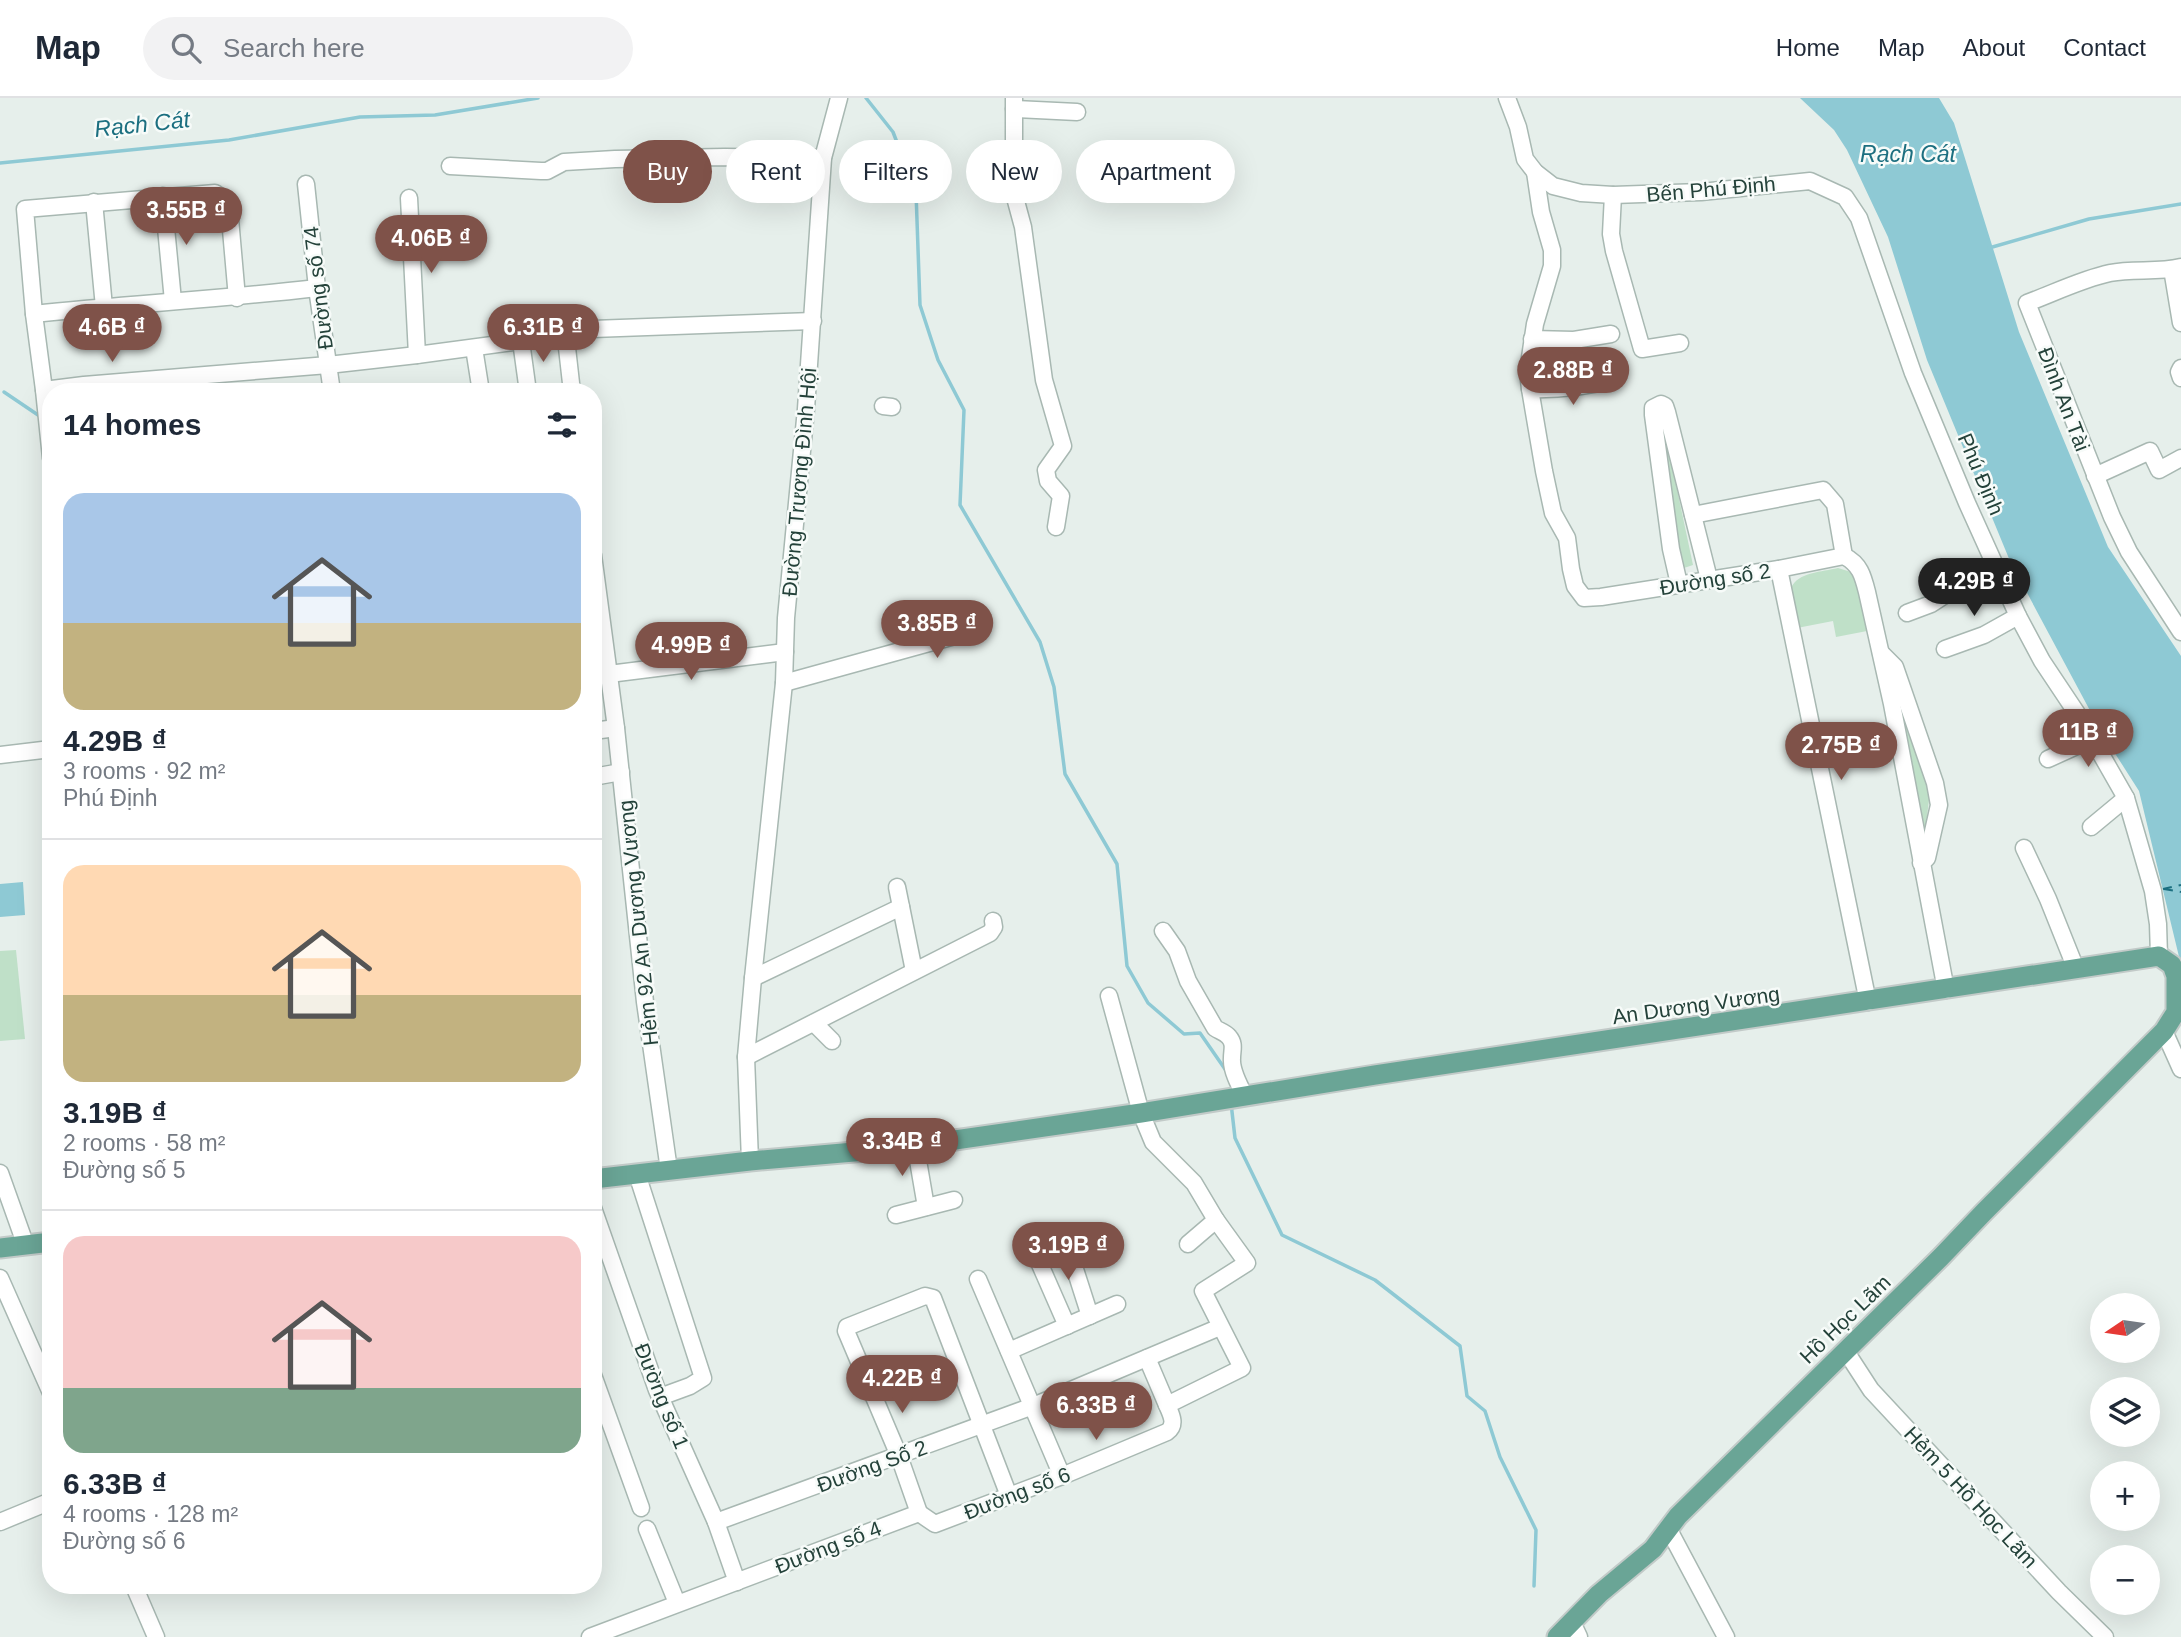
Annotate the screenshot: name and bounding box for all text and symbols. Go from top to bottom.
search box [143,17,633,80]
text: Map [35,29,101,66]
icon: search [167,29,205,67]
text: Search here [223,33,365,63]
text: Home [1776,34,1840,61]
text: Map [1878,34,1925,61]
text: About [1963,34,2025,61]
text: Contact [2063,34,2146,61]
water label: Rạch Cát [93,106,193,142]
chip: Buy [623,140,712,203]
chip: Rent [726,140,825,203]
chip: Filters [839,140,952,203]
chip: New [966,140,1062,203]
chip: Apartment [1076,140,1235,203]
water label: Rạch Cát [1860,141,1958,167]
street label: Bến Phú Định [1645,172,1777,206]
pin: 3.55B ₫ [121,188,251,247]
text: 3.55B ₫ [146,197,226,223]
pin: 4.06B ₫ [366,216,496,275]
street label: Đường số 74 [299,225,337,351]
text: 4.06B ₫ [391,225,471,251]
pin: 4.6B ₫ [55,304,169,364]
pin: 6.31B ₫ [478,304,608,364]
text: 4.6B ₫ [79,314,145,340]
text: 6.31B ₫ [503,314,583,340]
street label: Đình An Tài [2034,344,2094,454]
pin: 2.88B ₫ [1508,348,1638,407]
text: 2.88B ₫ [1533,357,1613,383]
street label: Đường Trương Đình Hội [778,367,820,597]
icon: filters [543,406,581,444]
text: 14 homes [63,408,201,441]
street label: Phú Định [1954,430,2008,518]
icon: home [259,539,385,665]
street label: Đường số 2 [1658,559,1772,599]
pin: 4.29B ₫ [1909,559,2039,618]
text: 4.29B ₫ [1934,568,2014,594]
pin: 3.85B ₫ [872,601,1002,660]
text: 3.85B ₫ [897,610,977,636]
pin: 4.99B ₫ [626,622,756,682]
text: 4.99B ₫ [651,632,731,658]
pin: 11B ₫ [2039,710,2137,769]
text: 11B ₫ [2058,719,2118,745]
pin: 2.75B ₫ [1776,722,1906,782]
text: 4.29B ₫ [63,724,167,757]
text: 2.75B ₫ [1801,732,1881,758]
text: 3 rooms · 92 m² [63,758,225,784]
text: Phú Định [63,785,158,811]
street label: Hẻm 92 An Dương Vương [614,799,662,1047]
icon: home [259,911,385,1037]
street label: An Dương Vương [1611,982,1781,1028]
text: 3.19B ₫ [63,1096,167,1129]
pin: 3.34B ₫ [837,1118,967,1178]
text: 3.34B ₫ [862,1128,942,1154]
text: 2 rooms · 58 m² [63,1130,225,1156]
text: Đường số 5 [63,1157,186,1183]
pin: 3.19B ₫ [1003,1222,1133,1282]
text: 3.19B ₫ [1028,1232,1108,1258]
street label: Hồ Học Lãm [1795,1270,1895,1368]
icon: home [259,1282,385,1408]
north arrow [2090,1293,2160,1363]
map controls [2090,1293,2160,1615]
street label: Đường số 1 [630,1340,694,1452]
pin: 4.22B ₫ [837,1356,967,1415]
text: 4.22B ₫ [862,1365,942,1391]
button: layers [2090,1377,2160,1447]
pin: 6.33B ₫ [1031,1382,1161,1442]
text: 6.33B ₫ [1056,1392,1136,1418]
street label: Hẻm 5 Hồ Học Lãm [1900,1422,2042,1572]
street label: Đường Số 2 [814,1435,930,1497]
button: + [2090,1461,2160,1531]
street label: Đường số 6 [961,1462,1073,1524]
text: 6.33B ₫ [63,1467,167,1500]
text: 4 rooms · 128 m² [63,1501,238,1527]
street label: Đường số 4 [772,1516,885,1578]
text: Đường số 6 [63,1528,186,1554]
button: − [2090,1545,2160,1615]

